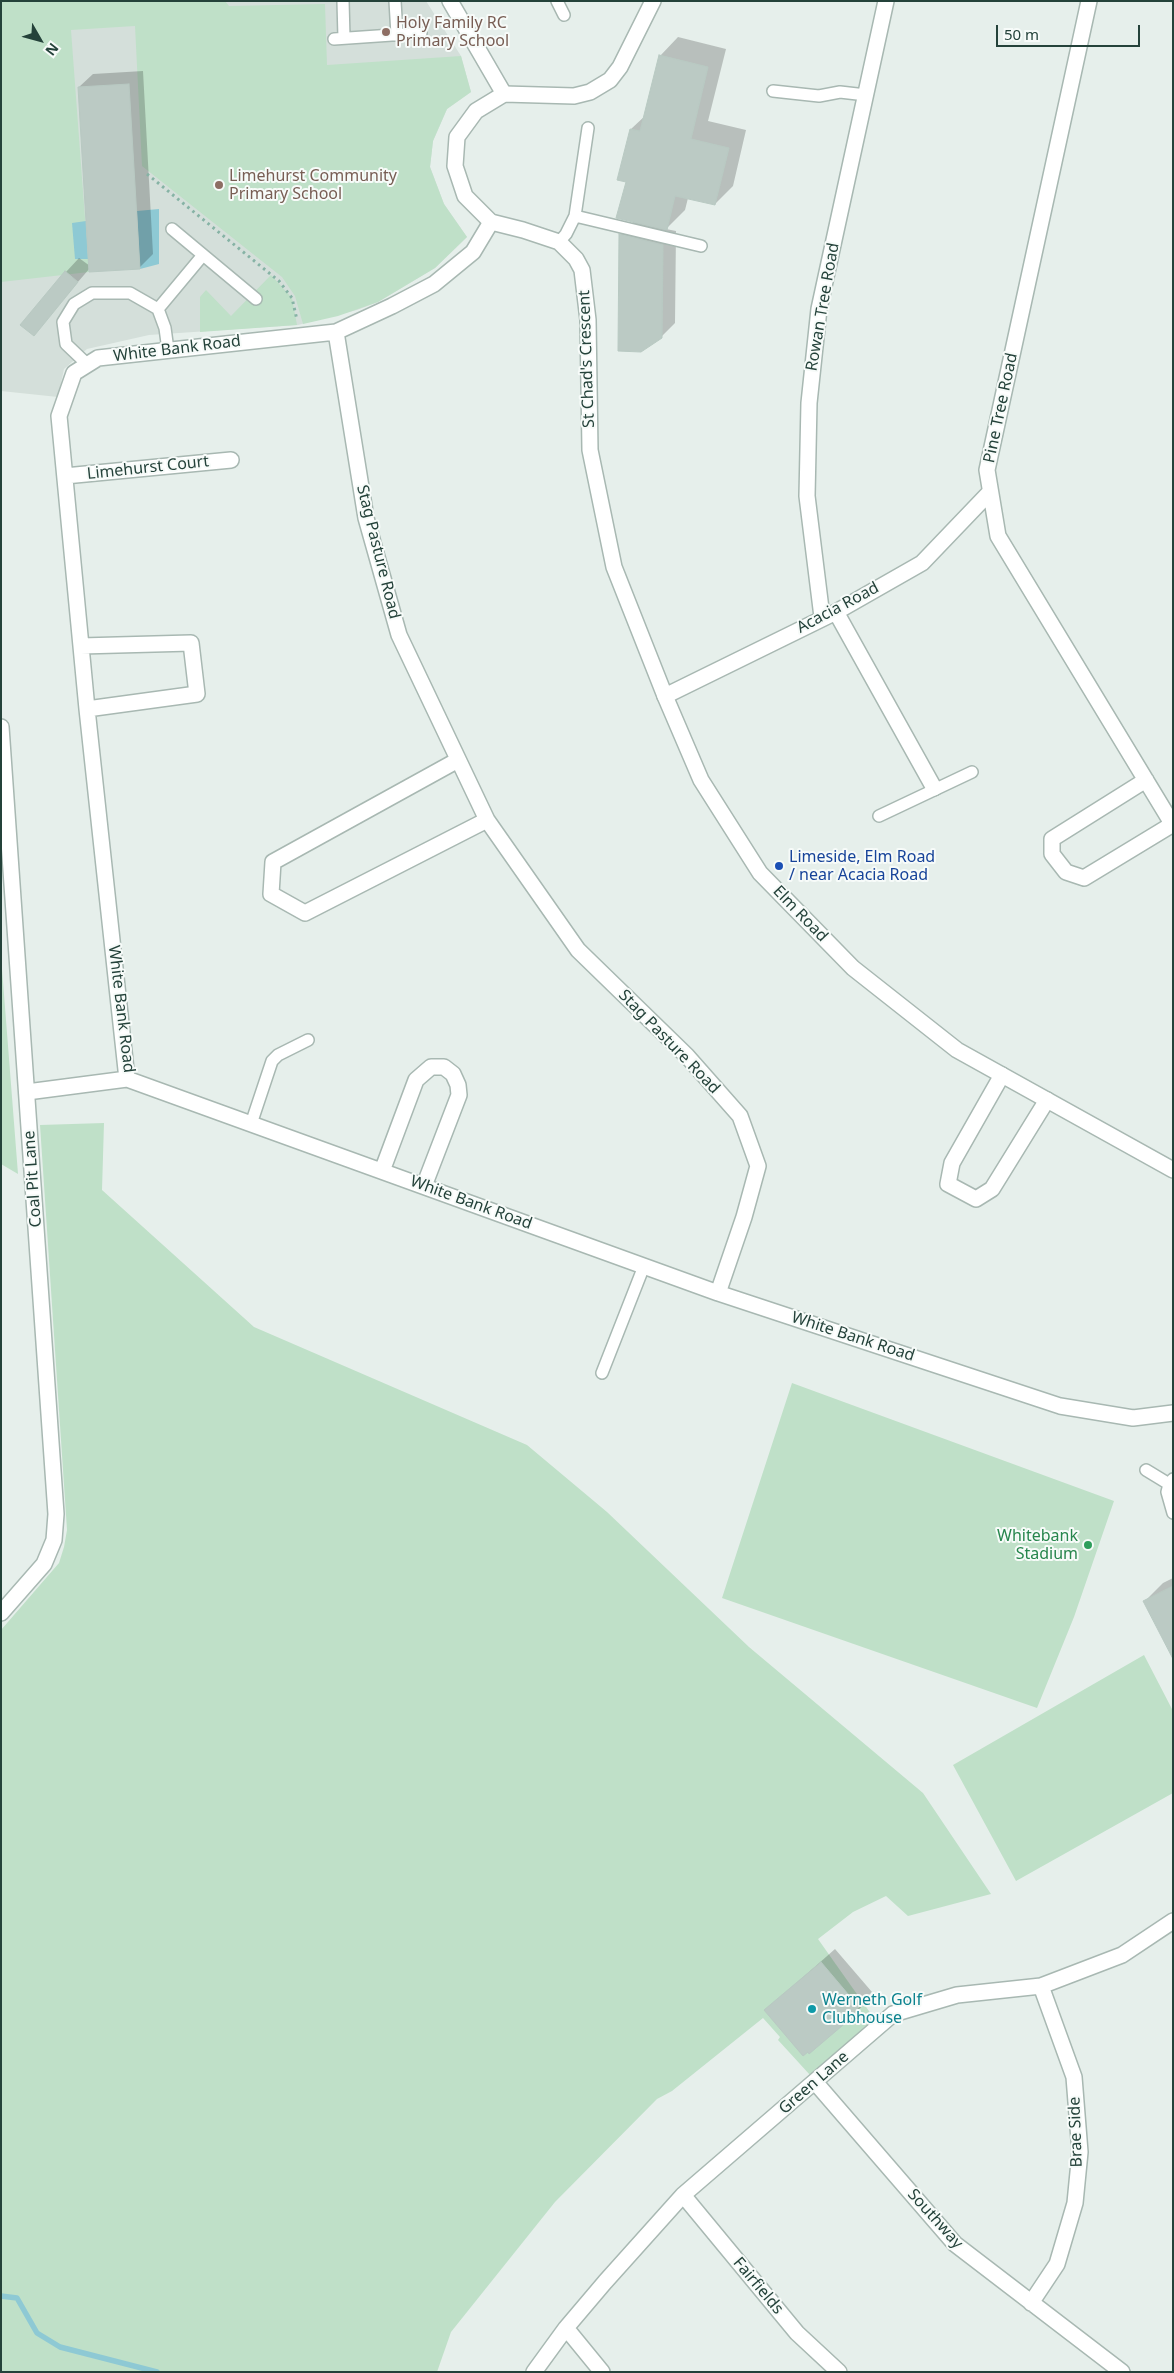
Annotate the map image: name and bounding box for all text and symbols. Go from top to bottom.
place label: Holy Family RC Primary School [396,13,509,51]
north arrow [15,15,65,65]
scale bar [999,15,1143,47]
text: 50 m [1004,24,1039,44]
marker: Holy Family RC Primary School [380,26,392,38]
text: N [41,39,63,60]
place label: Limehurst Community Primary School [229,166,397,204]
marker: Limehurst Community Primary School [213,179,225,191]
street label: Rowan Tree Road [802,241,844,373]
street label: St Chad's Crescent [575,290,599,428]
street label: White Bank Road [112,332,242,366]
street label: Pine Tree Road [980,351,1022,465]
street label: Limehurst Court [86,452,210,484]
street label: Stag Pasture Road [352,483,404,621]
street label: Acacia Road [794,578,882,638]
place label: Limeside, Elm Road / near Acacia Road [789,847,935,885]
marker: Limeside, Elm Road / near Acacia Road [773,860,785,872]
street label: Elm Road [769,882,831,946]
street label: White Bank Road [104,944,138,1074]
street label: Stag Pasture Road [614,986,724,1098]
street label: Coal Pit Lane [20,1130,46,1228]
street label: White Bank Road [407,1172,535,1234]
street label: White Bank Road [789,1308,917,1366]
place label: Whitebank Stadium [997,1526,1078,1564]
marker: Whitebank Stadium [1082,1539,1094,1551]
place label: Werneth Golf Clubhouse [822,1990,922,2028]
marker: Werneth Golf Clubhouse [806,2003,818,2015]
street label: Green Lane [775,2047,853,2119]
street label: Brae Side [1065,2096,1087,2168]
street label: Southway [903,2185,967,2253]
street label: Fairfields [729,2254,787,2318]

